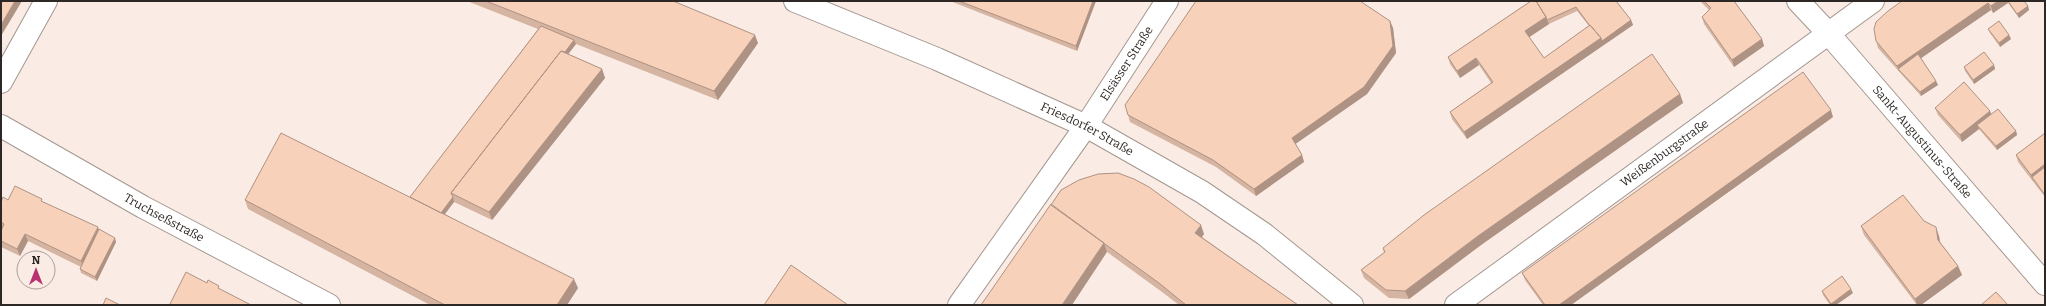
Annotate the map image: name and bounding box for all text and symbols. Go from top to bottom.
street label: Elsässer Straße [1097,23,1156,103]
street label: Sankt-Augustinus-Straße [1870,83,1975,201]
street label: Friesdorfer Straße [1038,100,1136,159]
street label: Weißenburgstraße [1618,116,1711,190]
street label: Truchseßstraße [121,191,206,245]
north arrow [16,250,56,290]
text: N [32,254,41,267]

